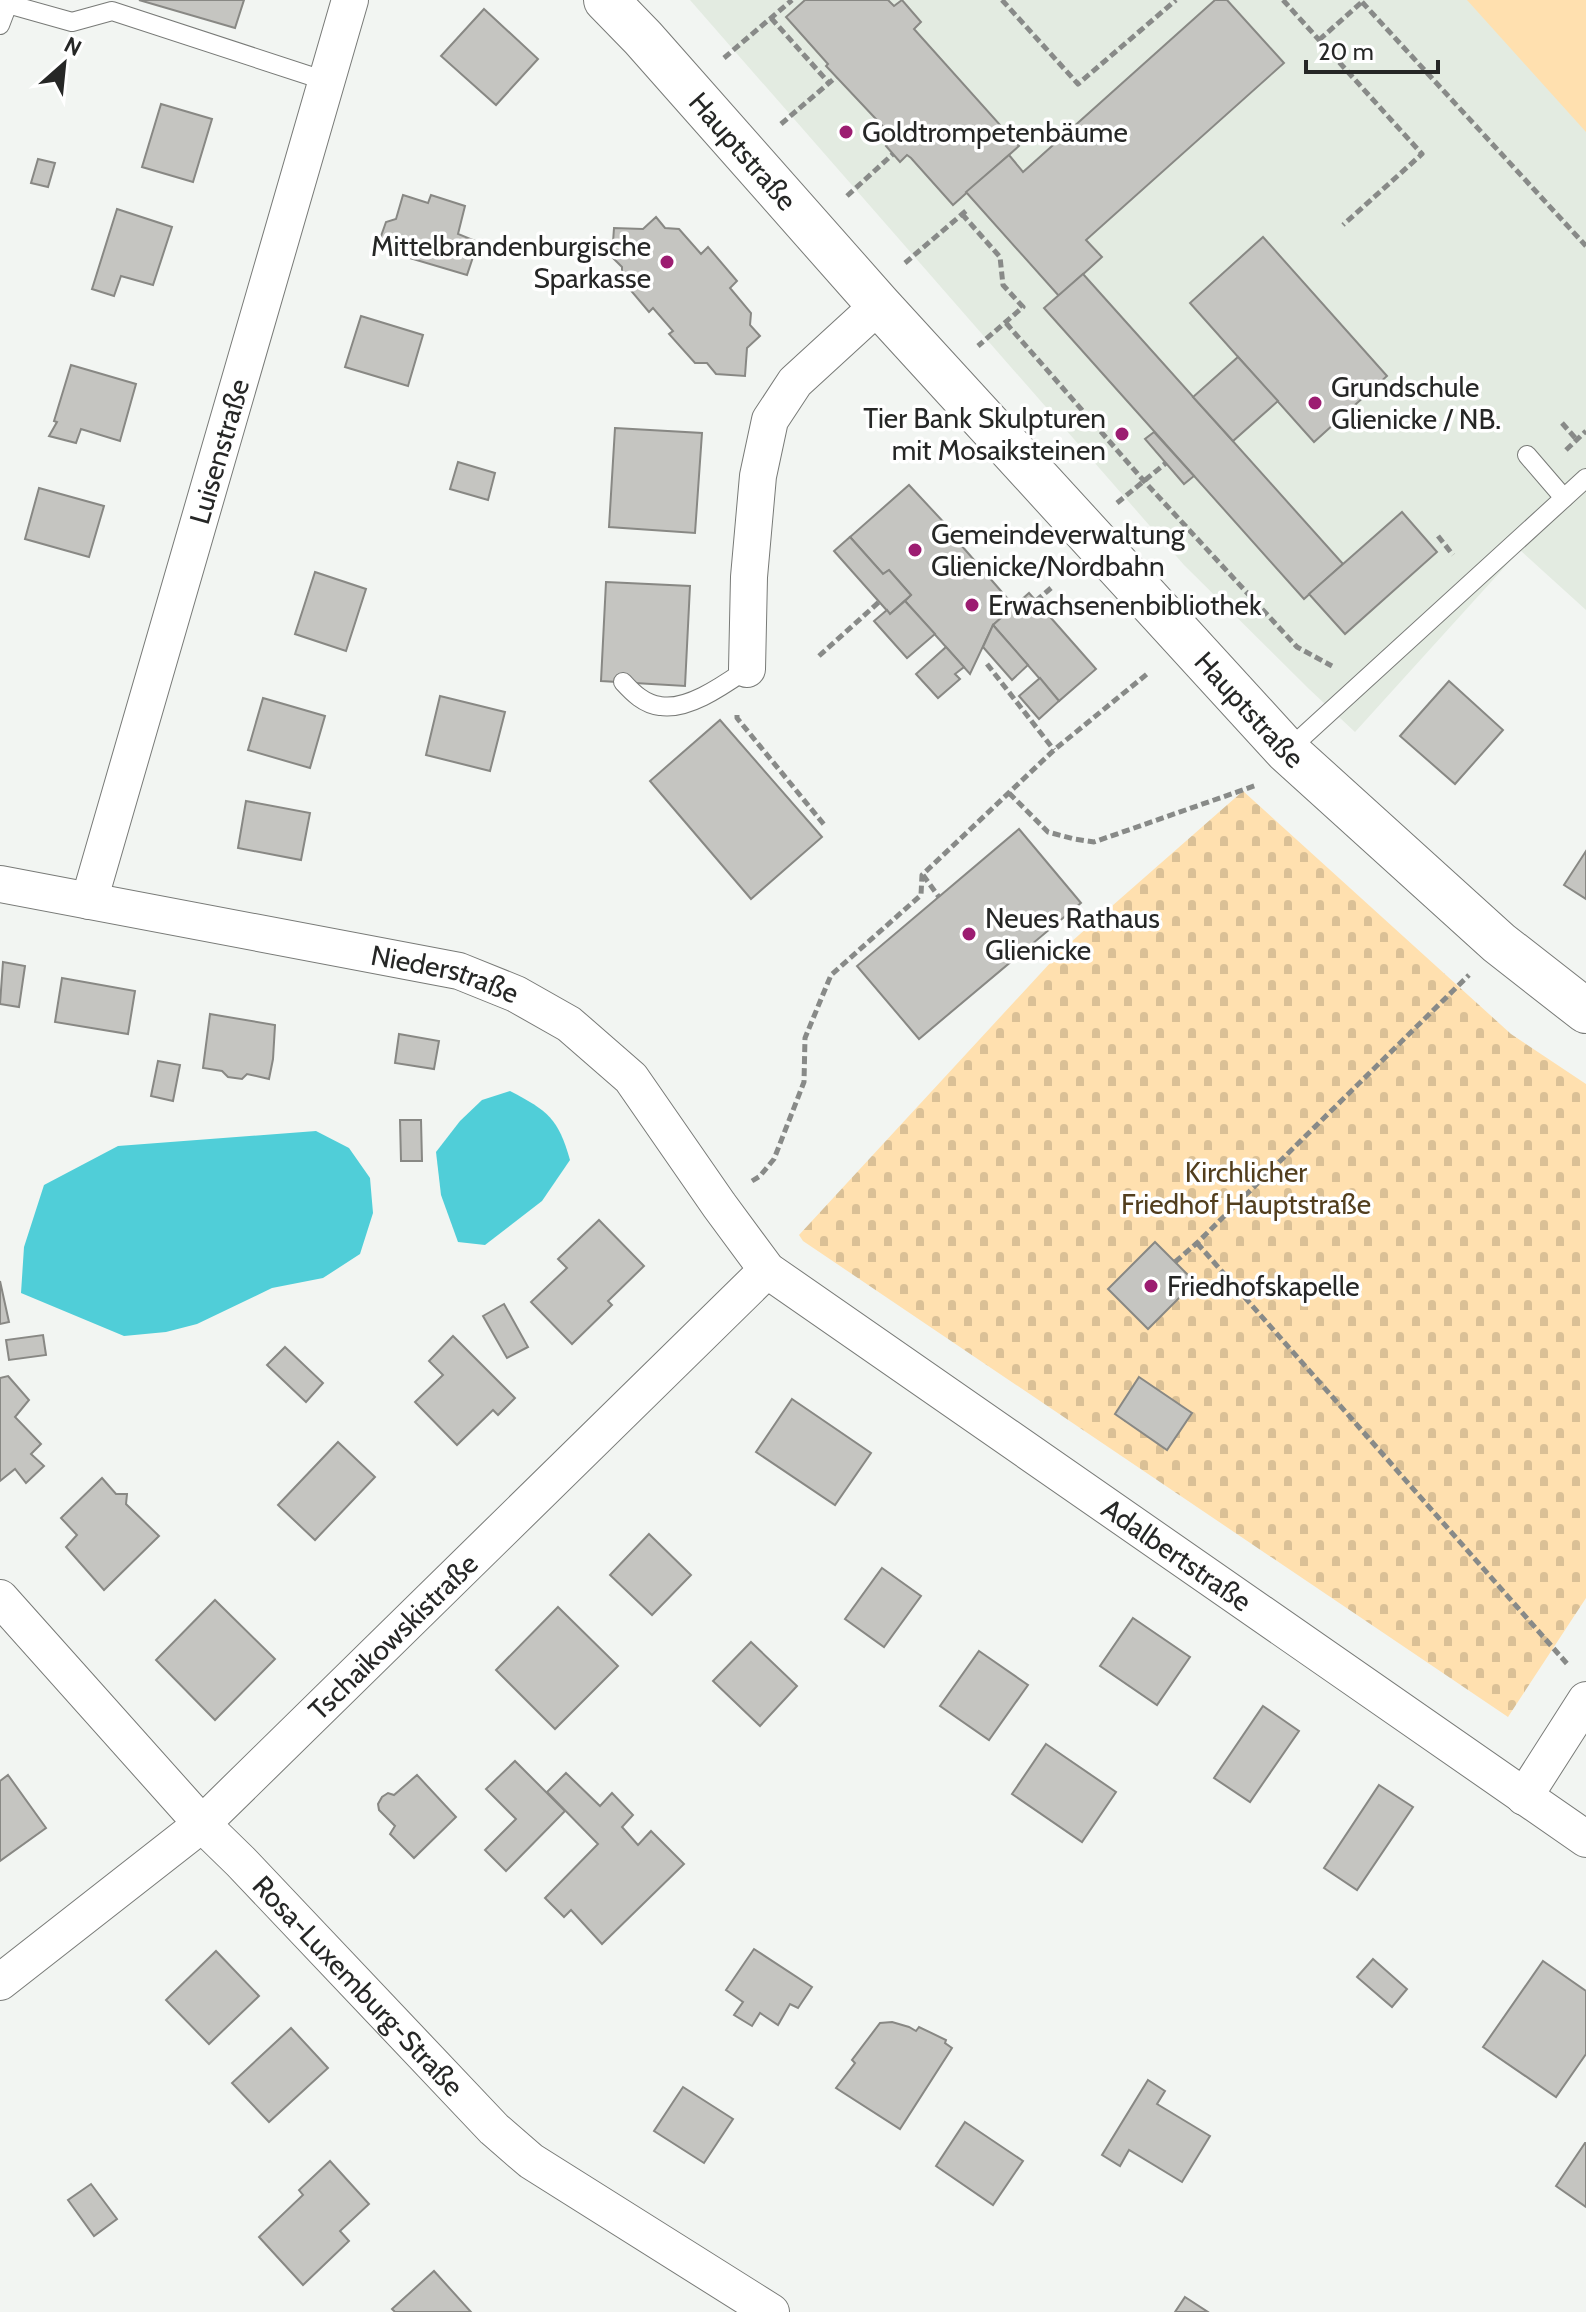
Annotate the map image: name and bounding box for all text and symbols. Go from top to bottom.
north arrow [24,24,104,104]
scale bar [1306,24,1438,74]
text: N [60,31,86,62]
text: 20 m [1318,37,1374,66]
street label: Hauptstraße [682,85,804,217]
place label: Goldtrompetenbäume [862,115,1128,149]
marker: Goldtrompetenbäume [837,123,855,141]
place label: Mittelbrandenburgische Sparkasse [371,229,651,295]
marker: Mittelbrandenburgische Sparkasse [658,253,676,271]
place label: Grundschule Glienicke / NB. [1331,370,1501,436]
street label: Luisenstraße [182,375,256,528]
marker: Grundschule Glienicke / NB. [1306,394,1324,412]
place label: Tier Bank Skulpturen mit Mosaiksteinen [863,401,1106,467]
marker: Tier Bank Skulpturen mit Mosaiksteinen [1113,425,1131,443]
place label: Gemeindeverwaltung Glienicke/Nordbahn [931,517,1186,583]
marker: Gemeindeverwaltung Glienicke/Nordbahn [906,541,924,559]
place label: Erwachsenenbibliothek [988,588,1262,622]
marker: Erwachsenenbibliothek [963,596,981,614]
street label: Hauptstraße [1187,644,1311,775]
place label: Neues Rathaus Glienicke [985,901,1160,967]
marker: Neues Rathaus Glienicke [960,925,978,943]
street label: Niederstraße [368,938,524,1010]
park label: Kirchlicher Friedhof Hauptstraße [1121,1155,1371,1221]
place label: Friedhofskapelle [1167,1269,1360,1303]
marker: Friedhofskapelle [1142,1277,1160,1295]
street label: Adalbertstraße [1095,1491,1258,1618]
street label: Tschaikowskistraße [301,1546,485,1727]
street label: Rosa-Luxemburg-Straße [246,1868,471,2103]

